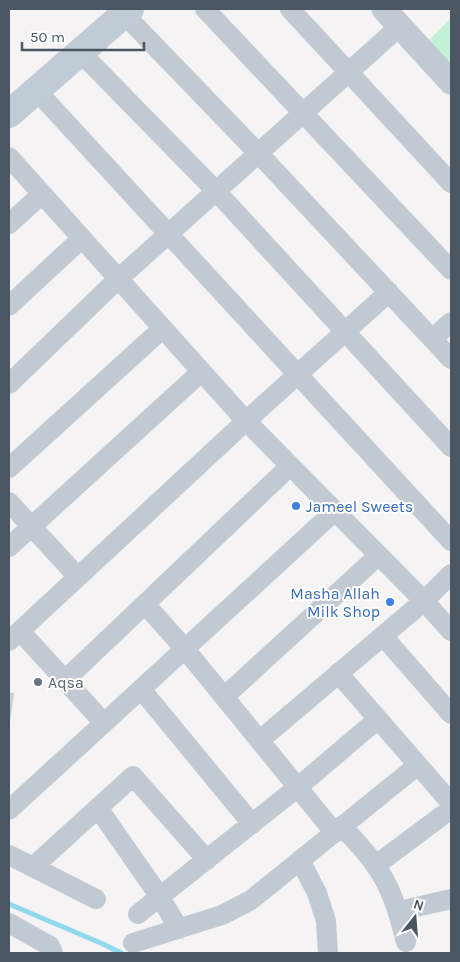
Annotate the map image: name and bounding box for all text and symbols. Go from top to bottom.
scale bar [22,20,145,52]
text: 50 m [30,28,65,46]
place label: Jameel Sweets [306,497,413,516]
marker: Jameel Sweets [290,500,302,512]
place label: Masha Allah Milk Shop [290,584,380,621]
marker: Masha Allah Milk Shop [384,596,396,608]
place label: Aqsa [48,673,84,692]
marker: Aqsa [32,676,44,688]
north arrow [390,892,440,942]
text: N [411,895,426,915]

